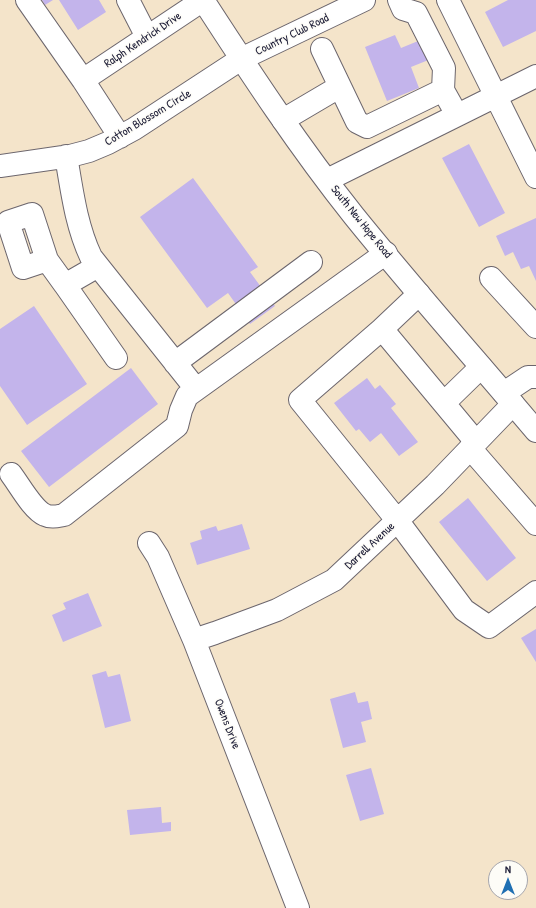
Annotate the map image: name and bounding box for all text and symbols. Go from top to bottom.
street label: Ralph Kendrick Drive [102,9,184,71]
street label: Country Club Road [253,11,331,59]
street label: Cotton Blossom Circle [102,87,194,149]
street label: South New Hope Road [327,183,395,261]
street label: Darrell Avenue [342,519,398,573]
street label: Owens Drive [211,697,243,751]
north arrow [488,860,528,900]
text: N [505,862,511,876]

